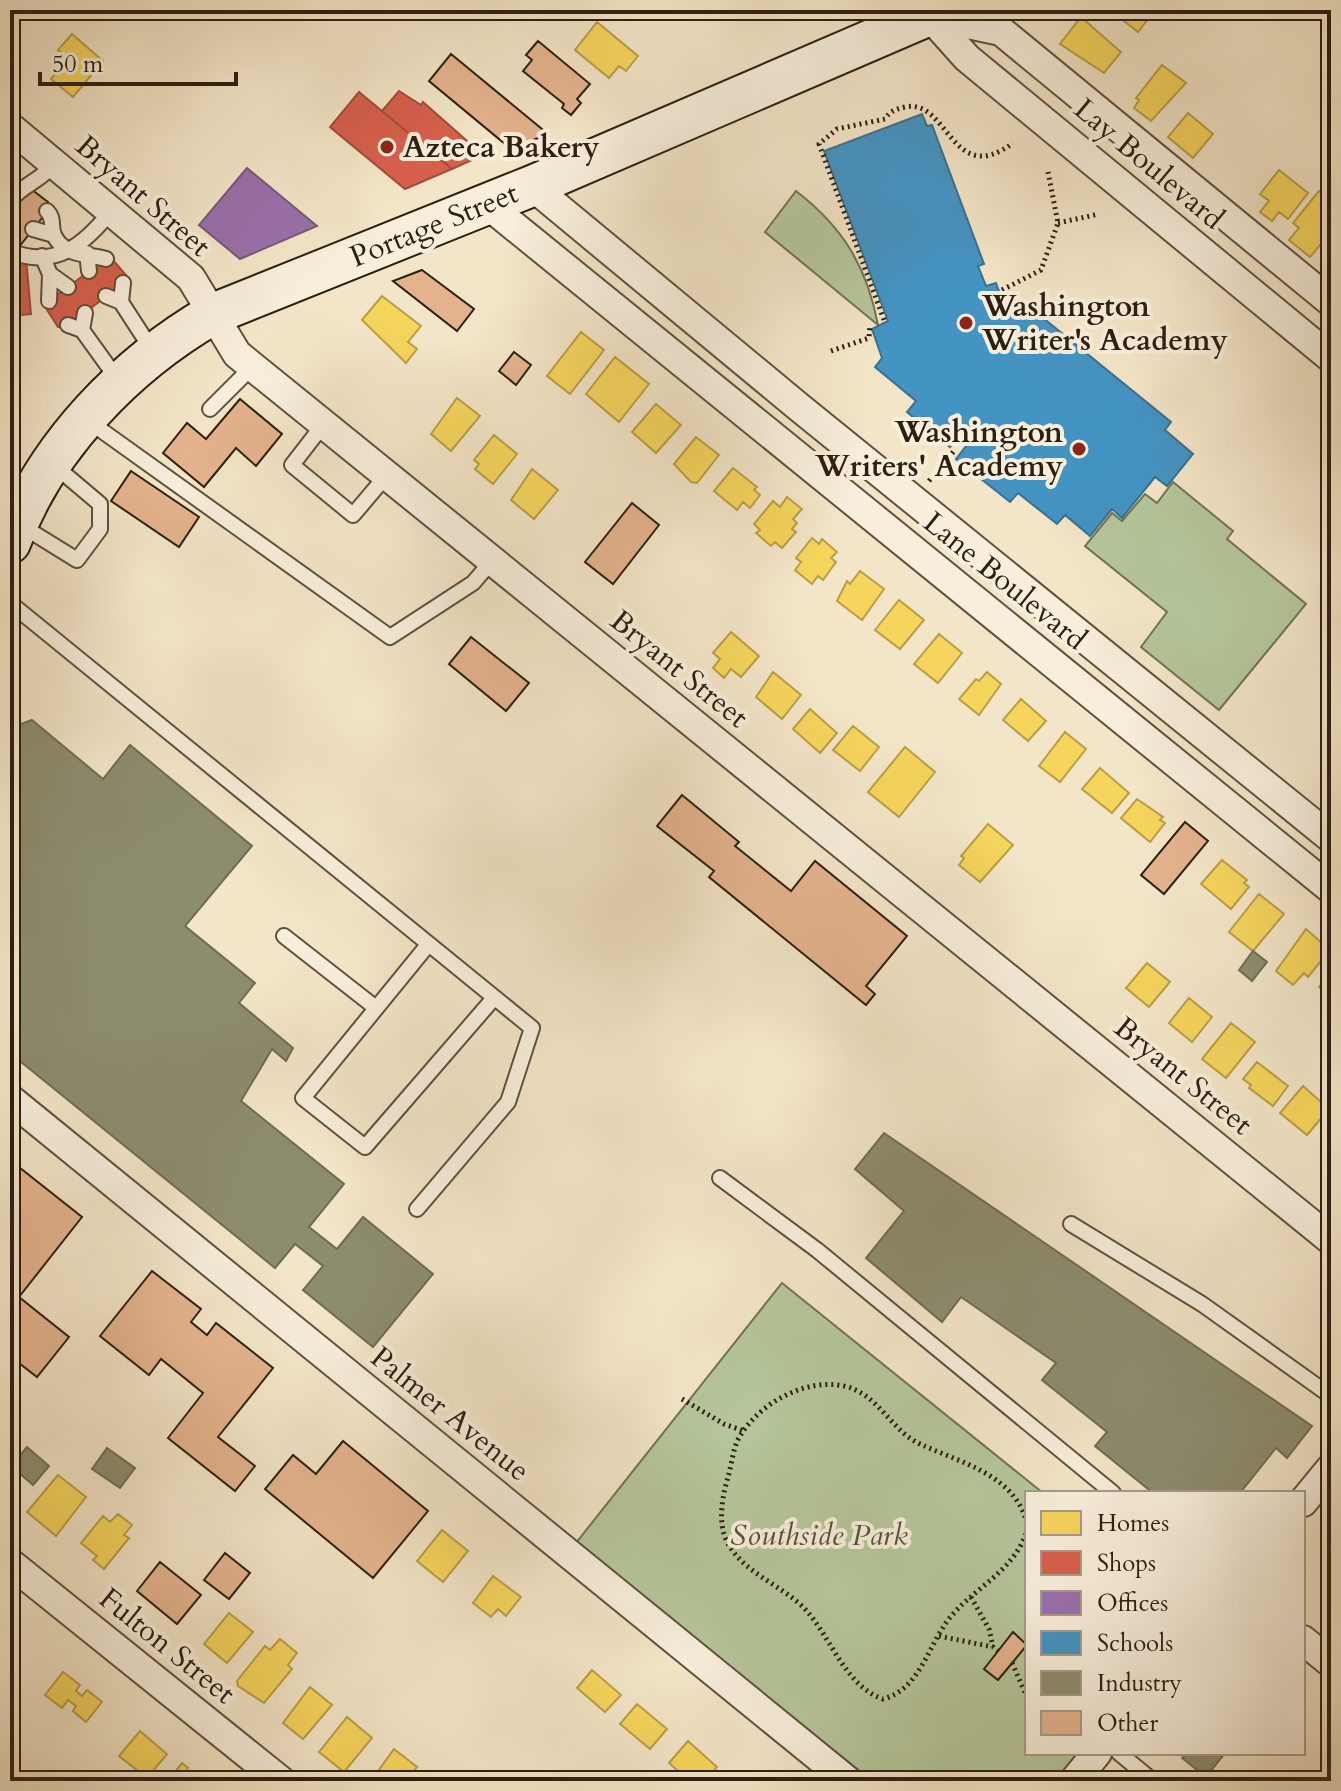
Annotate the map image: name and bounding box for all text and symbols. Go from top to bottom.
scale bar [40,36,236,86]
text: 50 m [52,48,104,81]
street label: Lay Boulevard [1065,89,1233,239]
street label: Bryant Street [67,126,220,267]
place label: Azteca Bakery [403,127,600,168]
marker: Azteca Bakery [378,138,396,156]
street label: Portage Street [344,172,525,277]
place label: Washington Writer's Academy [981,286,1228,361]
marker: Washington Writer's Academy [957,314,975,332]
place label: Washington Writers' Academy [814,412,1063,487]
marker: Washington Writers' Academy [1070,440,1088,458]
street label: Lane Boulevard [915,502,1095,660]
street label: Bryant Street [601,601,757,738]
street label: Bryant Street [1105,1008,1261,1145]
street label: Palmer Avenue [362,1337,538,1491]
legend [1025,1491,1305,1755]
text: Homes [1097,1507,1169,1540]
park label: Southside Park [730,1515,908,1556]
text: Shops [1097,1547,1156,1580]
street label: Fulton Street [90,1578,244,1714]
text: Offices [1097,1587,1168,1620]
text: Schools [1097,1627,1173,1660]
text: Industry [1097,1667,1182,1700]
text: Other [1097,1707,1158,1740]

